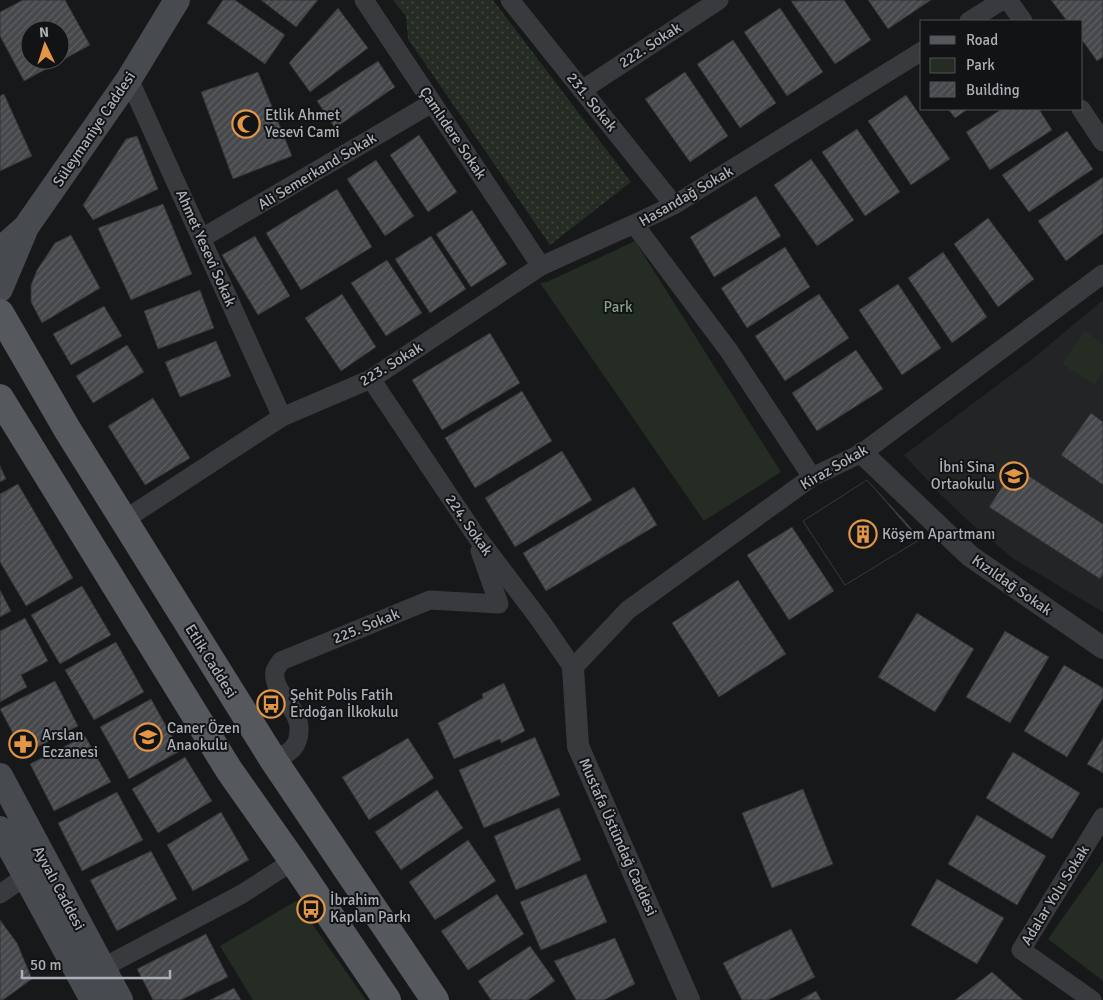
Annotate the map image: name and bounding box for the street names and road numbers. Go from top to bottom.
street label: 222. Sokak [616,18,685,72]
street label: Süleymaniye Caddesi [49,68,139,190]
street label: 231. Sokak [563,69,621,135]
street label: Çamlıdere Sokak [416,84,491,183]
street label: Ali Semerkand Sokak [255,128,380,213]
street label: Hasandağ Sokak [636,162,737,230]
street label: Ahmet Yesevi Sokak [172,187,240,310]
street label: 223. Sokak [356,338,426,390]
street label: Kiraz Sokak [797,440,871,493]
street label: 224. Sokak [441,491,497,559]
street label: Kızıldağ Sokak [969,551,1056,619]
street label: 225. Sokak [330,604,402,648]
street label: Etlik Caddesi [181,621,241,701]
street label: Mustafa Üstündağ Caddesi [575,755,661,919]
street label: Adalar Yolu Sokak [1017,841,1093,948]
street label: Ayvalı Caddesi [29,843,89,933]

